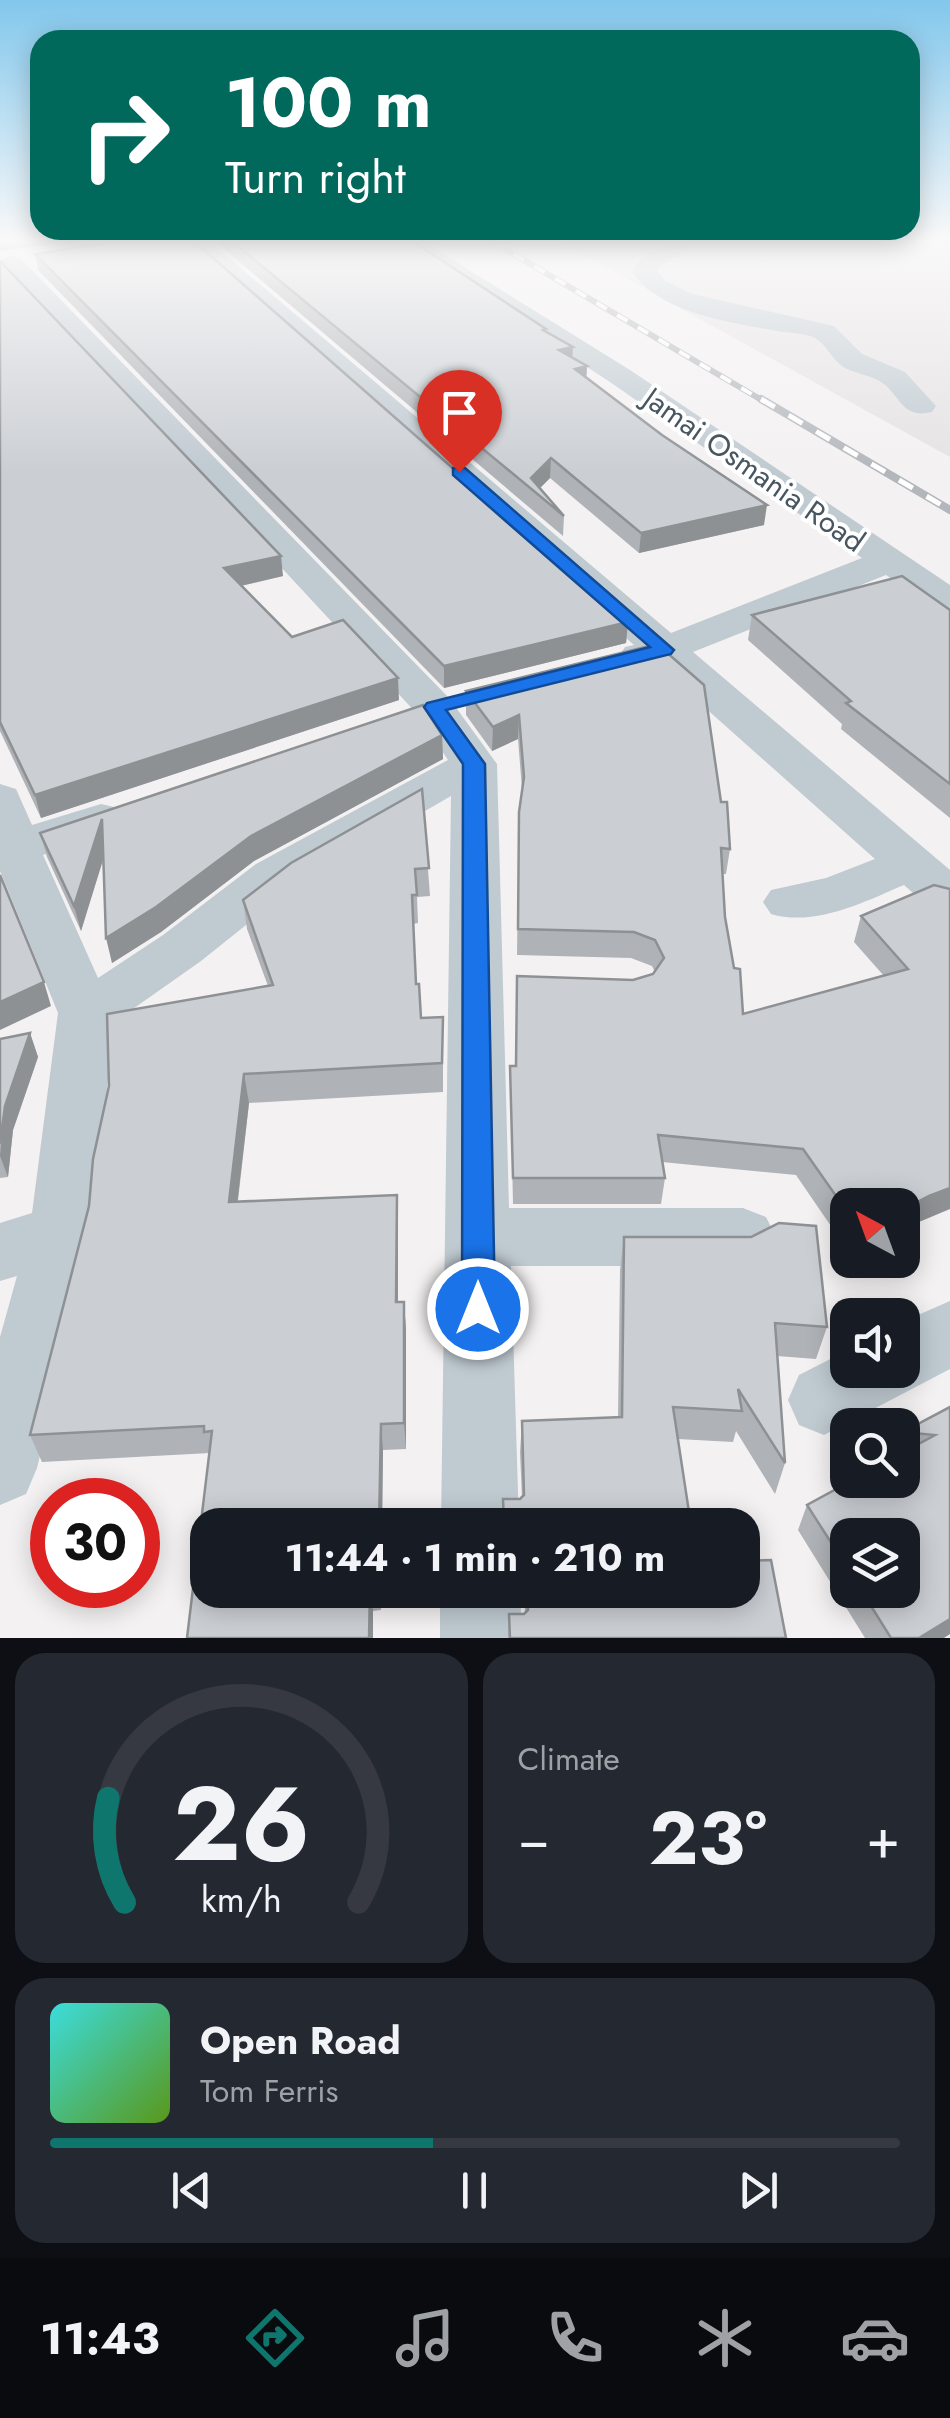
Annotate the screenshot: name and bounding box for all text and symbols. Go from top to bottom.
text: 100 m [225,52,432,153]
icon: right [60,70,190,200]
text: Turn right [225,145,406,210]
pin [417,370,502,473]
street label: Jamai Osmania Road [632,375,874,562]
icon: arrive [432,385,487,440]
north arrow [830,1188,920,1278]
map controls [830,1188,920,1608]
position arrow [426,1257,530,1361]
button: sound [830,1298,920,1388]
button: search [830,1408,920,1498]
speed limit sign: 30 [30,1478,160,1608]
button: layers [830,1518,920,1608]
text: 11:44 · 1 min · 210 m [285,1530,665,1585]
text: Climate [518,1736,620,1782]
text: 26 [172,1749,310,1899]
text: 23° [649,1784,767,1892]
text: − [518,1799,550,1879]
text: + [866,1799,900,1879]
text: km/h [201,1874,282,1925]
text: Open Road [200,2013,401,2068]
text: Tom Ferris [200,2068,338,2114]
icon: previous [164,2163,219,2218]
icon: pause [447,2163,502,2218]
icon: next [731,2163,786,2218]
icon: directions [240,2303,310,2373]
icon: music [390,2303,460,2373]
icon: phone [540,2303,610,2373]
icon: climate [690,2303,760,2373]
icon: car [840,2303,910,2373]
text: 11:43 [40,2306,160,2371]

